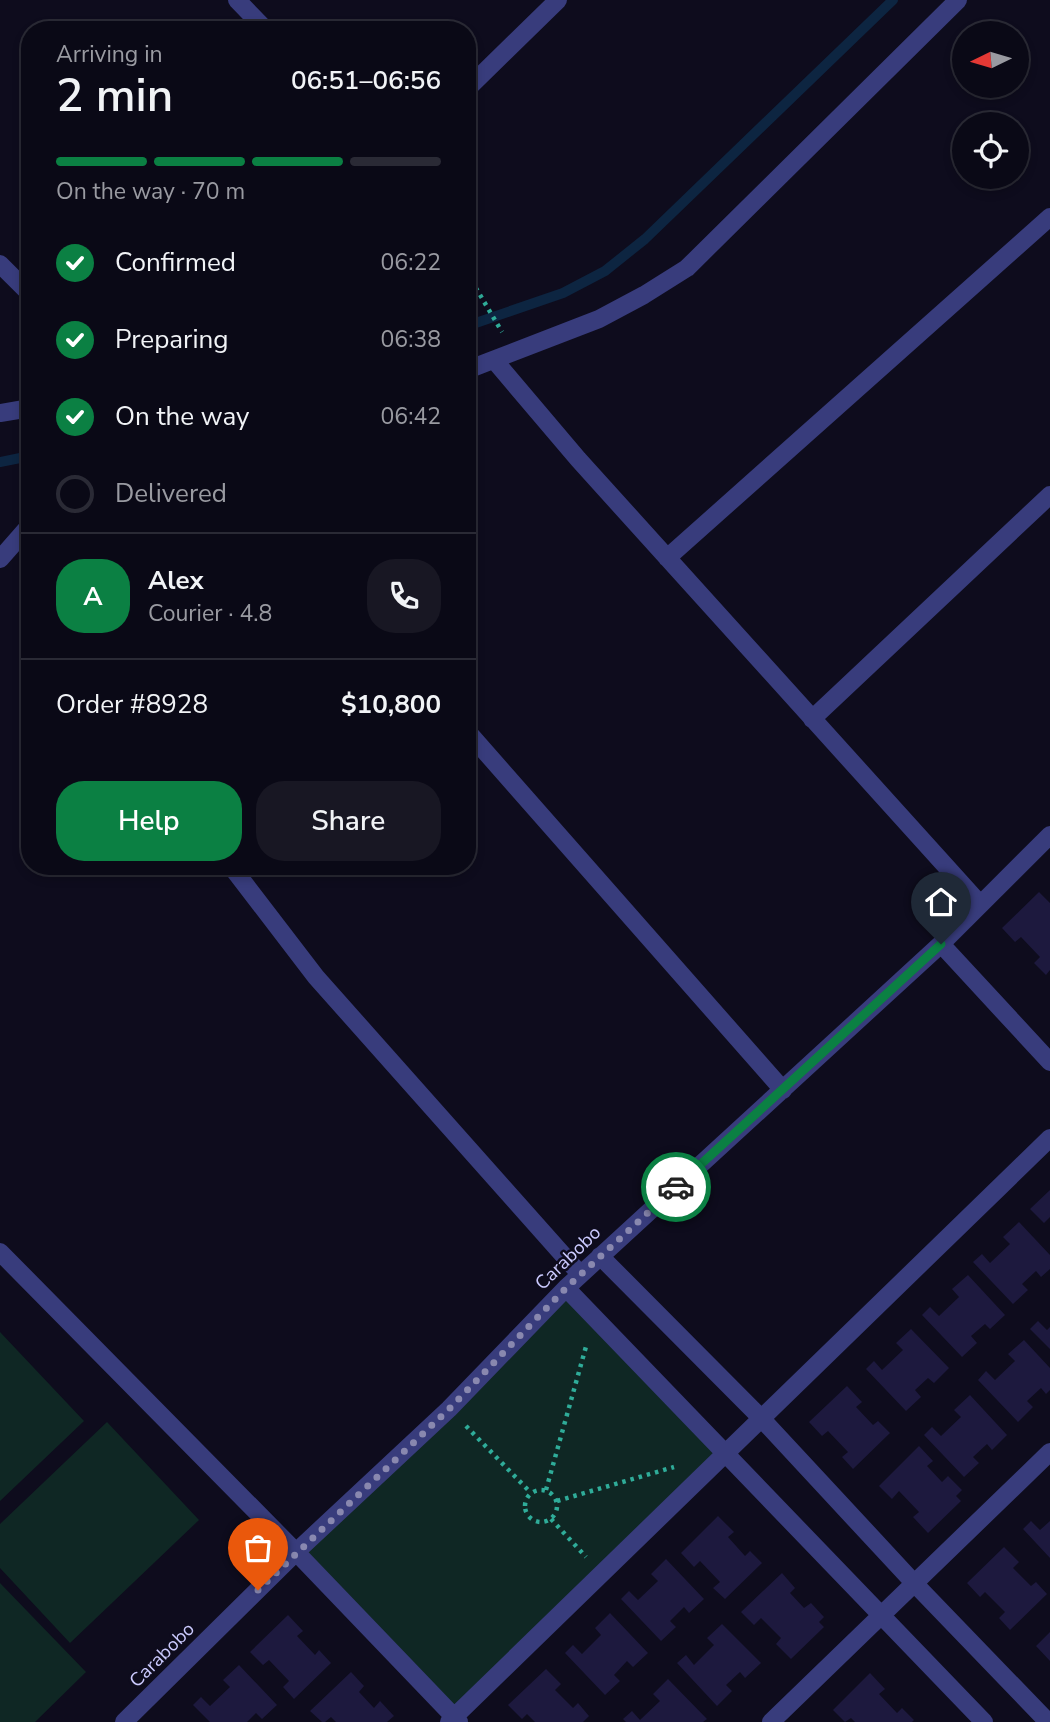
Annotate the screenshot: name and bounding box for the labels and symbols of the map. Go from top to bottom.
north arrow [952,21,1029,98]
pin [911,872,971,944]
courier [641,1152,711,1222]
street label: Carabobo [529,1220,607,1296]
pin [228,1518,288,1590]
street label: Carabobo [124,1617,200,1693]

